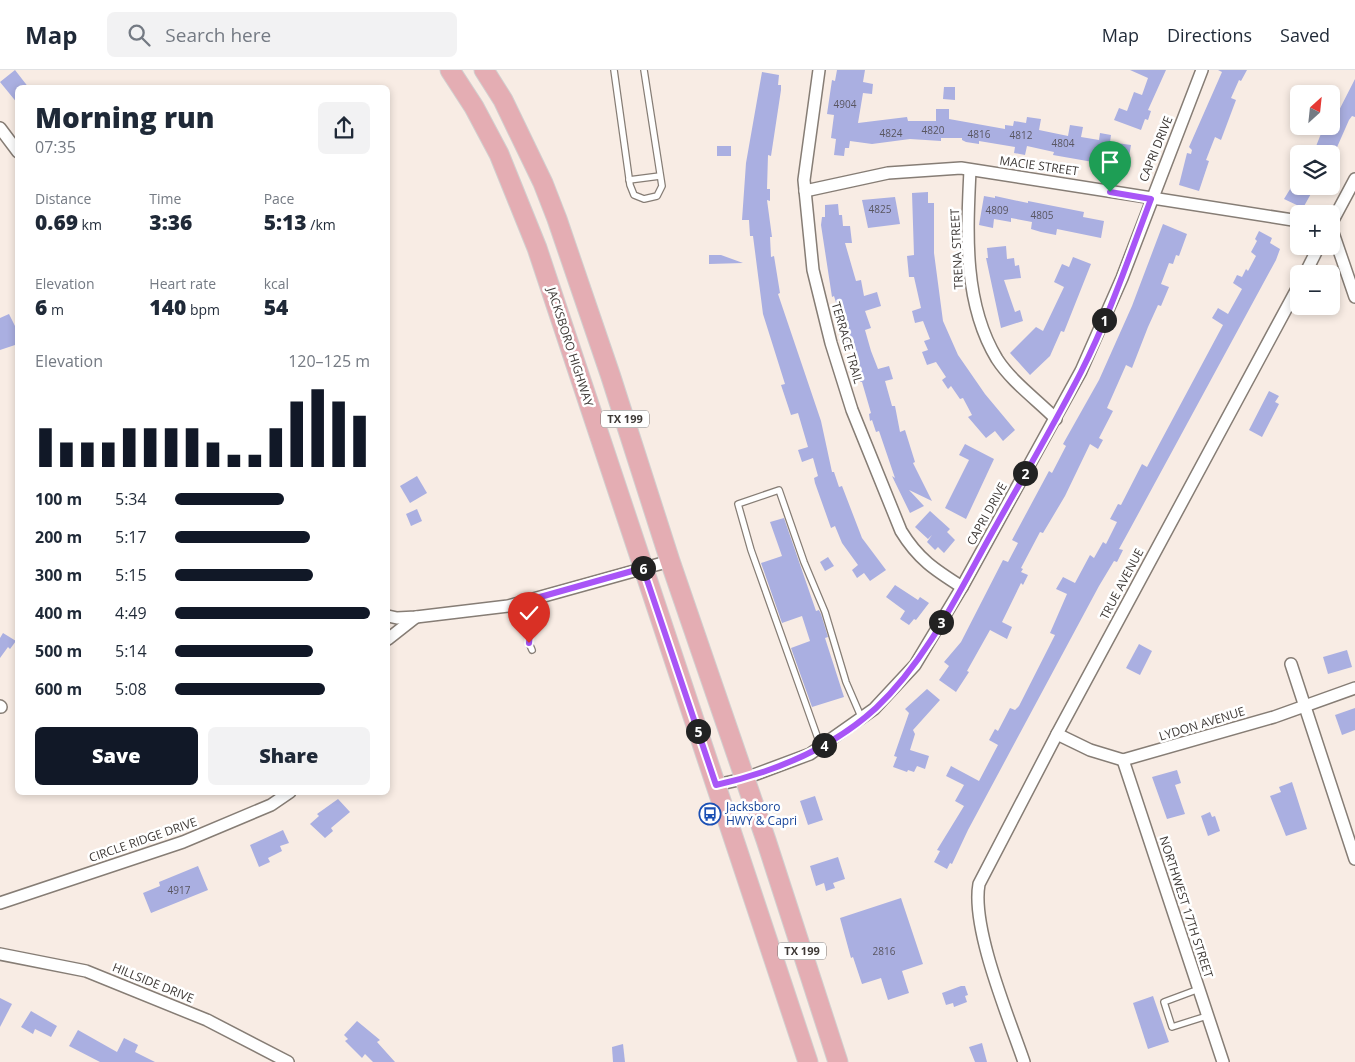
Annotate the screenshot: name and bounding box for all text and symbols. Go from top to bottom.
search box [107,12,457,57]
text: Map [25,18,77,51]
icon: search [125,21,153,49]
text: Search here [165,22,271,48]
text: Map [1102,23,1139,47]
text: Directions [1167,23,1252,47]
text: Saved [1280,23,1330,47]
north arrow [1290,85,1340,135]
map controls [1290,85,1340,315]
house number: 4904 [834,97,857,111]
text: Morning run [35,98,215,136]
button: share [318,102,370,154]
street label: CAPRI DRIVE [1135,113,1176,184]
house number: 4820 [922,123,945,137]
house number: 4824 [880,126,903,140]
house number: 4816 [968,127,991,141]
house number: 4812 [1010,128,1033,142]
text: 07:35 [35,136,76,158]
house number: 4804 [1052,136,1075,150]
pin [1089,141,1131,192]
button: layers [1290,145,1340,195]
icon: arrive [1096,148,1124,176]
street label: MACIE STREET [998,152,1080,180]
text: Distance [35,189,91,208]
text: Time [149,189,181,208]
text: Pace [264,189,294,208]
house number: 4825 [869,202,892,216]
house number: 4809 [986,203,1009,217]
button: + [1290,205,1340,255]
text: 0.69 [35,208,78,236]
text: 3:36 [149,208,192,236]
text: 5:13 [264,208,307,236]
street label: TRENA STREET [946,208,967,290]
house number: 4805 [1031,208,1054,222]
text: km [78,215,102,234]
text: /km [307,215,336,234]
button: − [1290,265,1340,315]
text: Elevation [35,274,94,293]
text: Heart rate [149,274,216,293]
text: kcal [264,274,289,293]
street label: JACKSBORO HIGHWAY [543,284,598,409]
text: 6 [35,293,47,321]
text: 140 [149,293,186,321]
text: 54 [264,293,288,321]
text: m [47,300,64,319]
text: bpm [186,300,220,319]
street label: TERRACE TRAIL [828,300,867,386]
pin: 1 [1092,308,1116,332]
text: 1 [1100,311,1109,330]
text: Elevation [35,350,103,372]
text: 120–125 m [288,350,370,372]
road number: TX 199 [601,410,649,428]
pin: 2 [1012,460,1038,486]
text: 2 [1021,464,1030,483]
street label: CAPRI DRIVE [962,479,1011,548]
text: 100 m [35,488,82,510]
text: 5:34 [115,488,147,510]
text: 200 m [35,526,82,548]
text: 5:17 [115,526,147,548]
street label: TRUE AVENUE [1096,545,1147,622]
pin: 6 [630,556,656,580]
text: 6 [639,559,648,578]
text: 300 m [35,564,82,586]
text: 5:15 [115,564,147,586]
pin [508,592,550,643]
icon: check [515,599,543,627]
text: 400 m [35,602,82,624]
text: 4:49 [115,602,147,624]
pin: 3 [928,610,954,634]
text: 3 [937,613,946,632]
text: 500 m [35,640,82,662]
text: 5:14 [115,640,147,662]
text: 600 m [35,678,82,700]
text: 5:08 [115,678,147,700]
street label: LYDON AVENUE [1157,702,1247,745]
pin: 5 [686,718,710,744]
text: 5 [694,722,703,741]
button: Save [35,727,198,785]
button: Share [208,727,370,785]
pin: 4 [812,732,836,758]
text: 4 [820,736,829,755]
place label: Jacksboro HWY & Capri [725,798,797,829]
bus stop icon: Jacksboro HWY & Capri [698,802,722,826]
street label: CIRCLE RIDGE DRIVE [87,813,199,866]
street label: NORTHWEST 17TH STREET [1156,834,1218,980]
house number: 4917 [168,883,191,897]
road number: TX 199 [778,942,826,959]
house number: 2816 [873,944,896,958]
street label: HILLSIDE DRIVE [110,958,196,1007]

